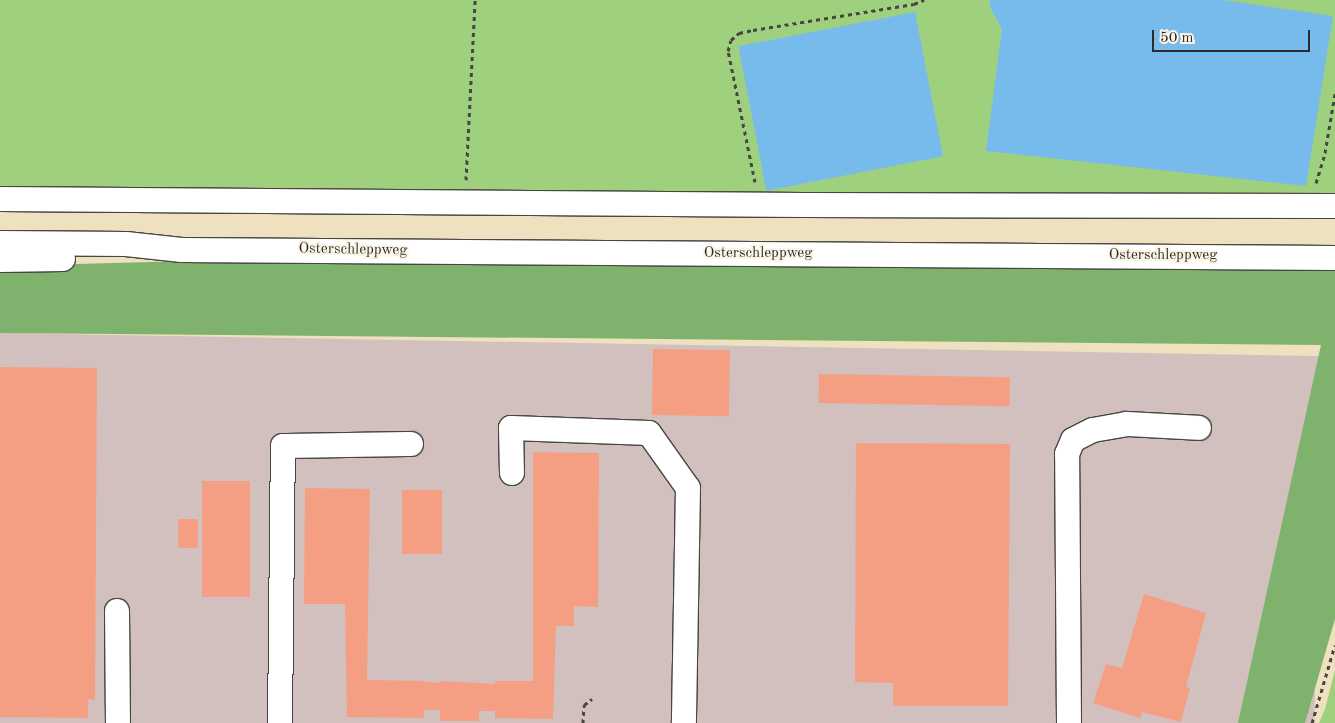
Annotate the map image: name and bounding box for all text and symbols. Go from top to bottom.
scale bar [1155,20,1312,52]
text: 50 m [1160,31,1194,46]
street label: Osterschleppweg [299,240,407,260]
street label: Osterschleppweg [704,245,812,263]
street label: Osterschleppweg [1109,247,1217,265]

